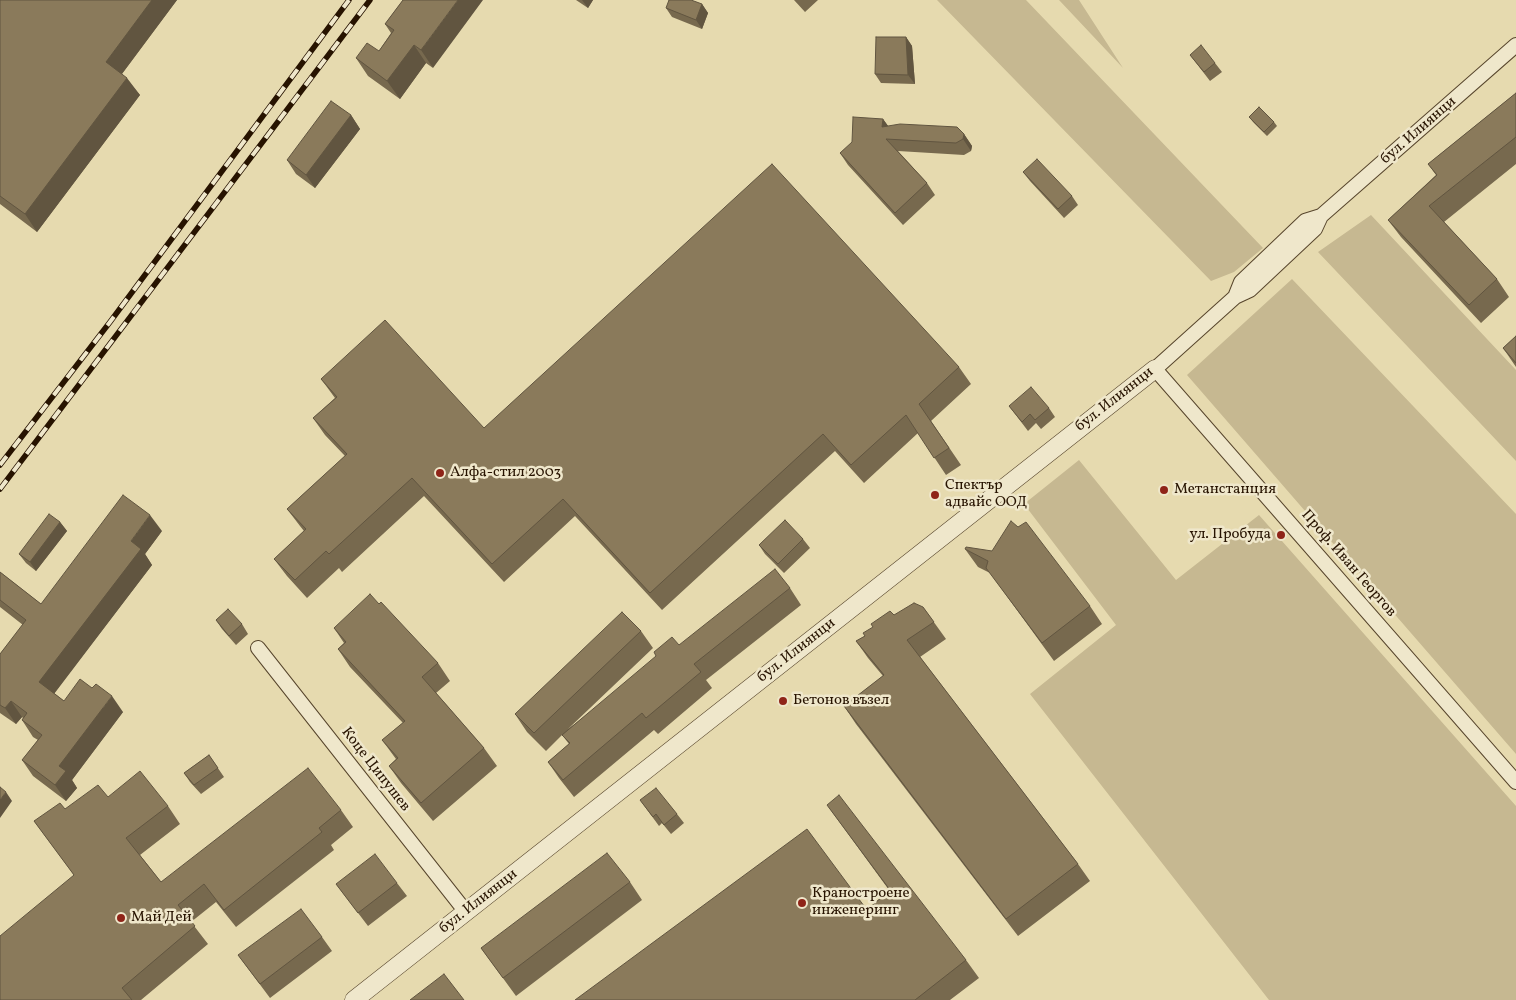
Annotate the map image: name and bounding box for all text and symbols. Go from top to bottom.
street label: бул. Илиянци [1378,93,1460,169]
street label: бул. Илиянци [1072,364,1158,436]
place label: Алфа-стил 2003 [450,464,561,482]
marker: Алфа-стил 2003 [434,467,446,479]
place label: Спектър адвайс ООД [945,477,1027,512]
place label: Метанстанция [1174,481,1276,499]
marker: Метанстанция [1158,484,1170,496]
marker: Спектър адвайс ООД [929,489,941,501]
street label: Проф. Иван Георгов [1297,507,1399,621]
place label: ул. Пробуда [1189,526,1271,544]
marker: ул. Пробуда [1275,529,1287,541]
street label: бул. Илиянци [754,615,840,687]
place label: Бетонов възел [793,692,889,710]
marker: Бетонов възел [777,695,789,707]
street label: Коце Ципушев [337,724,413,816]
street label: бул. Илиянци [436,866,522,938]
place label: Краностроене инженеринг [812,885,910,920]
marker: Краностроене инженеринг [796,897,808,909]
place label: Май Дей [131,909,192,927]
marker: Май Дей [115,912,127,924]

